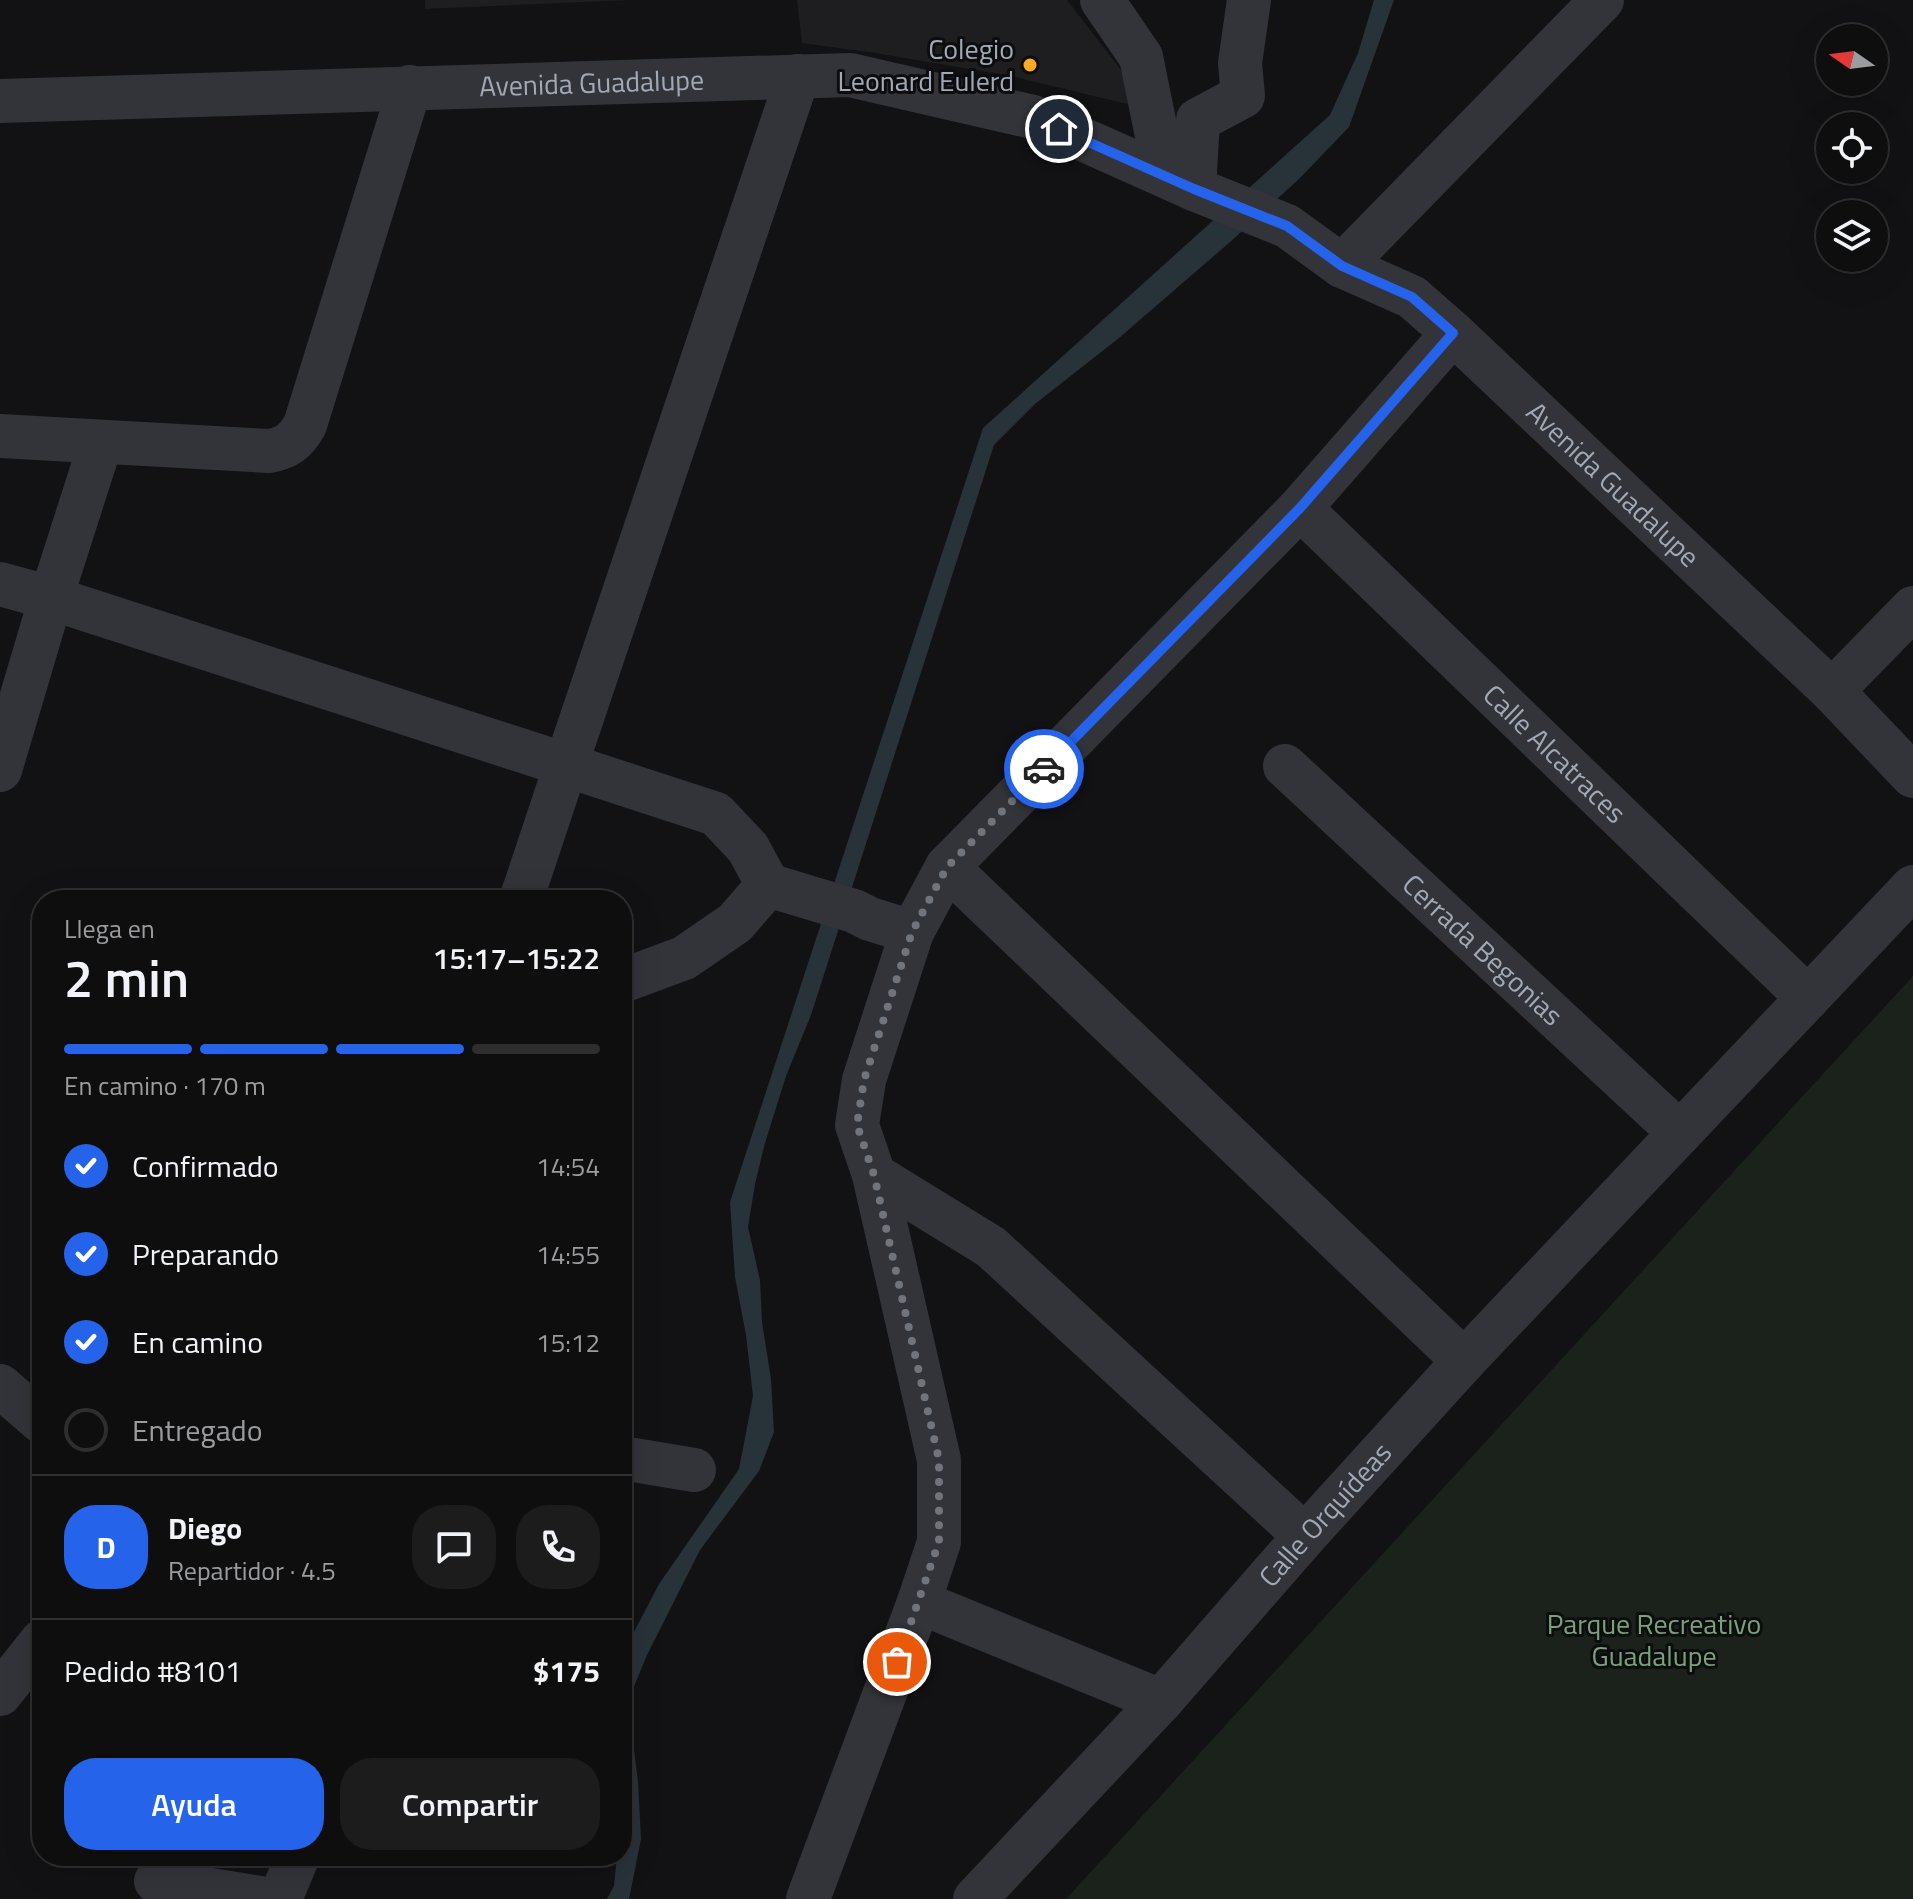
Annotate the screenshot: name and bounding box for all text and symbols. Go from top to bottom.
north arrow [1816,24,1888,96]
map controls [1816,24,1888,272]
place label: Colegio Leonard Eulerd [838,27,1014,102]
marker: Colegio Leonard Eulerd [1021,56,1039,74]
street label: Avenida Guadalupe [479,57,705,107]
pin [1025,95,1093,163]
icon: home [1037,107,1081,151]
button: locate [1816,112,1888,184]
button: layers [1816,200,1888,272]
street label: Avenida Guadalupe [1517,391,1710,577]
street label: Calle Alcatraces [1474,674,1637,833]
courier [1004,729,1084,809]
icon: car [1022,747,1066,791]
street label: Cerrada Begonias [1393,863,1573,1035]
text: Llega en [64,909,155,948]
text: 15:17–15:22 [433,935,600,981]
text: 2 min [64,938,189,1017]
text: En camino · 170 m [64,1066,266,1105]
text: Confirmado [132,1143,279,1189]
icon: check [64,1144,108,1188]
text: 14:54 [536,1147,600,1186]
text: Preparando [132,1231,279,1277]
icon: check [64,1232,108,1276]
text: 14:55 [536,1235,600,1274]
text: En camino [132,1319,263,1365]
icon: check [64,1320,108,1364]
text: 15:12 [536,1323,600,1362]
text: Entregado [132,1407,263,1453]
street label: Calle Orquídeas [1248,1432,1401,1596]
text: Diego [168,1505,242,1551]
button: chat [412,1505,496,1589]
button: phone [516,1505,600,1589]
text: D [96,1524,116,1570]
text: Repartidor · 4.5 [168,1551,336,1590]
park label: Parque Recreativo Guadalupe [1547,1602,1761,1677]
pin [863,1628,931,1696]
icon: bag [875,1640,919,1684]
text: Pedido #8101 [64,1648,242,1694]
text: $175 [533,1648,600,1694]
button: Ayuda [64,1758,324,1850]
button: Compartir [340,1758,600,1850]

